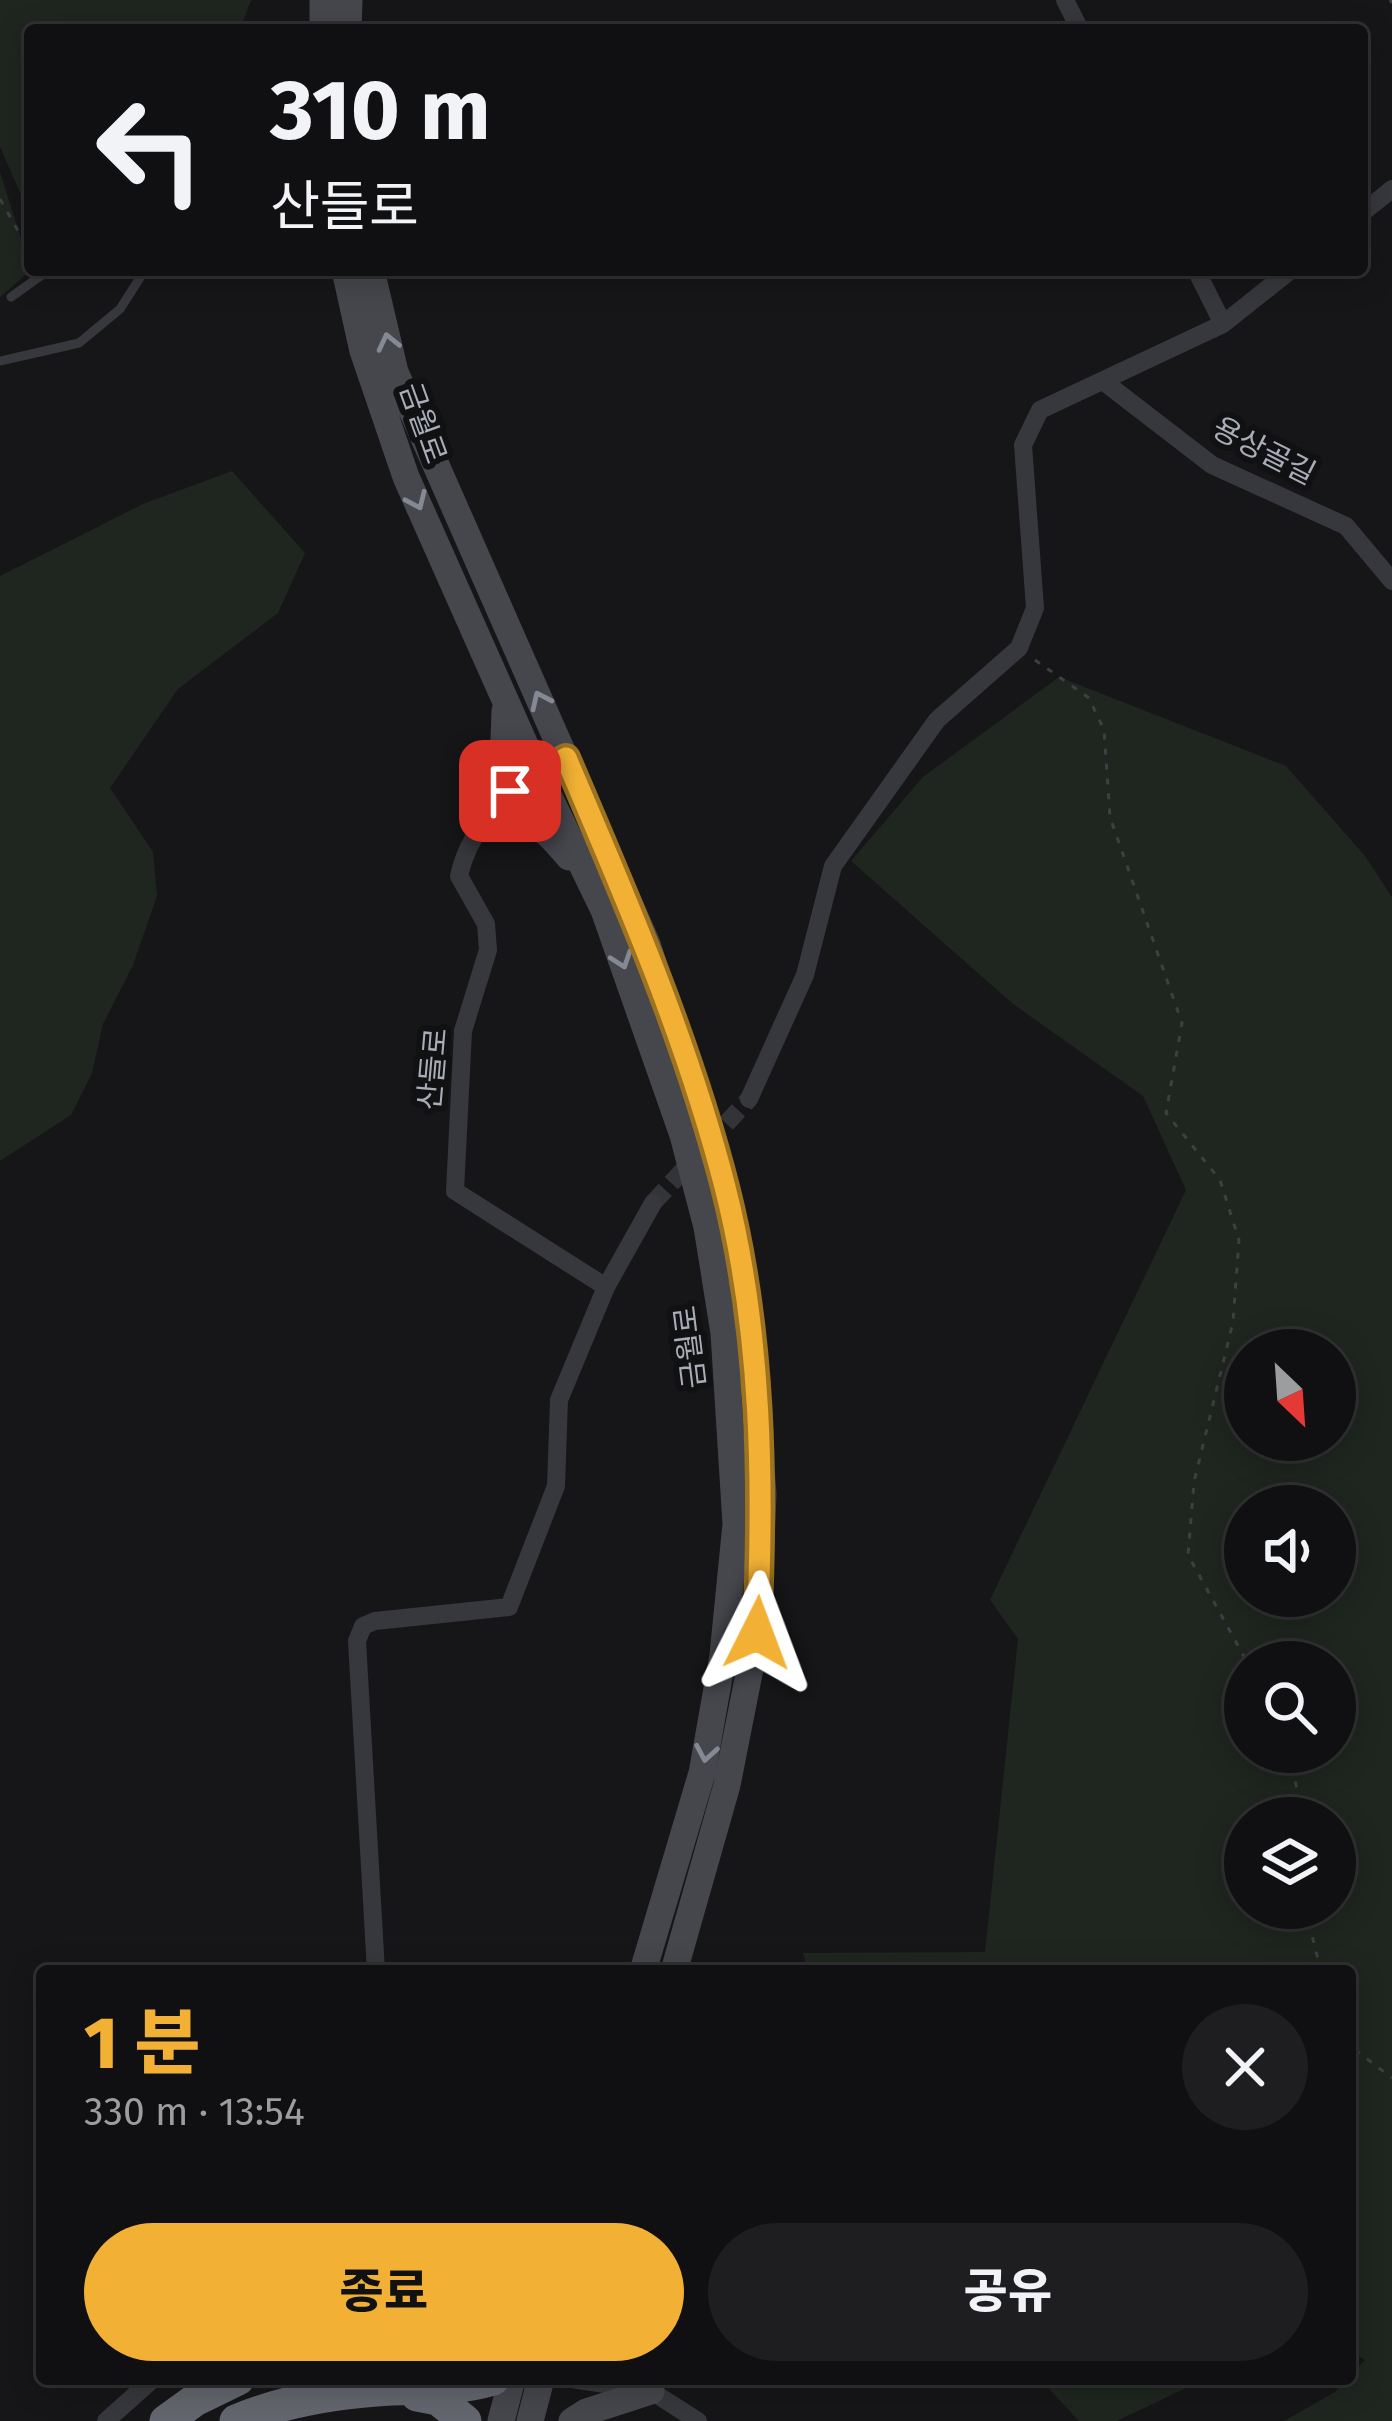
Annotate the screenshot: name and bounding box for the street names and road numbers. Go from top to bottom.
street label: 금월로 [392,378,454,468]
street label: 용상골길 [1207,410,1321,492]
street label: 산들로 [411,1026,455,1112]
street label: 금월로 [667,1304,713,1390]

